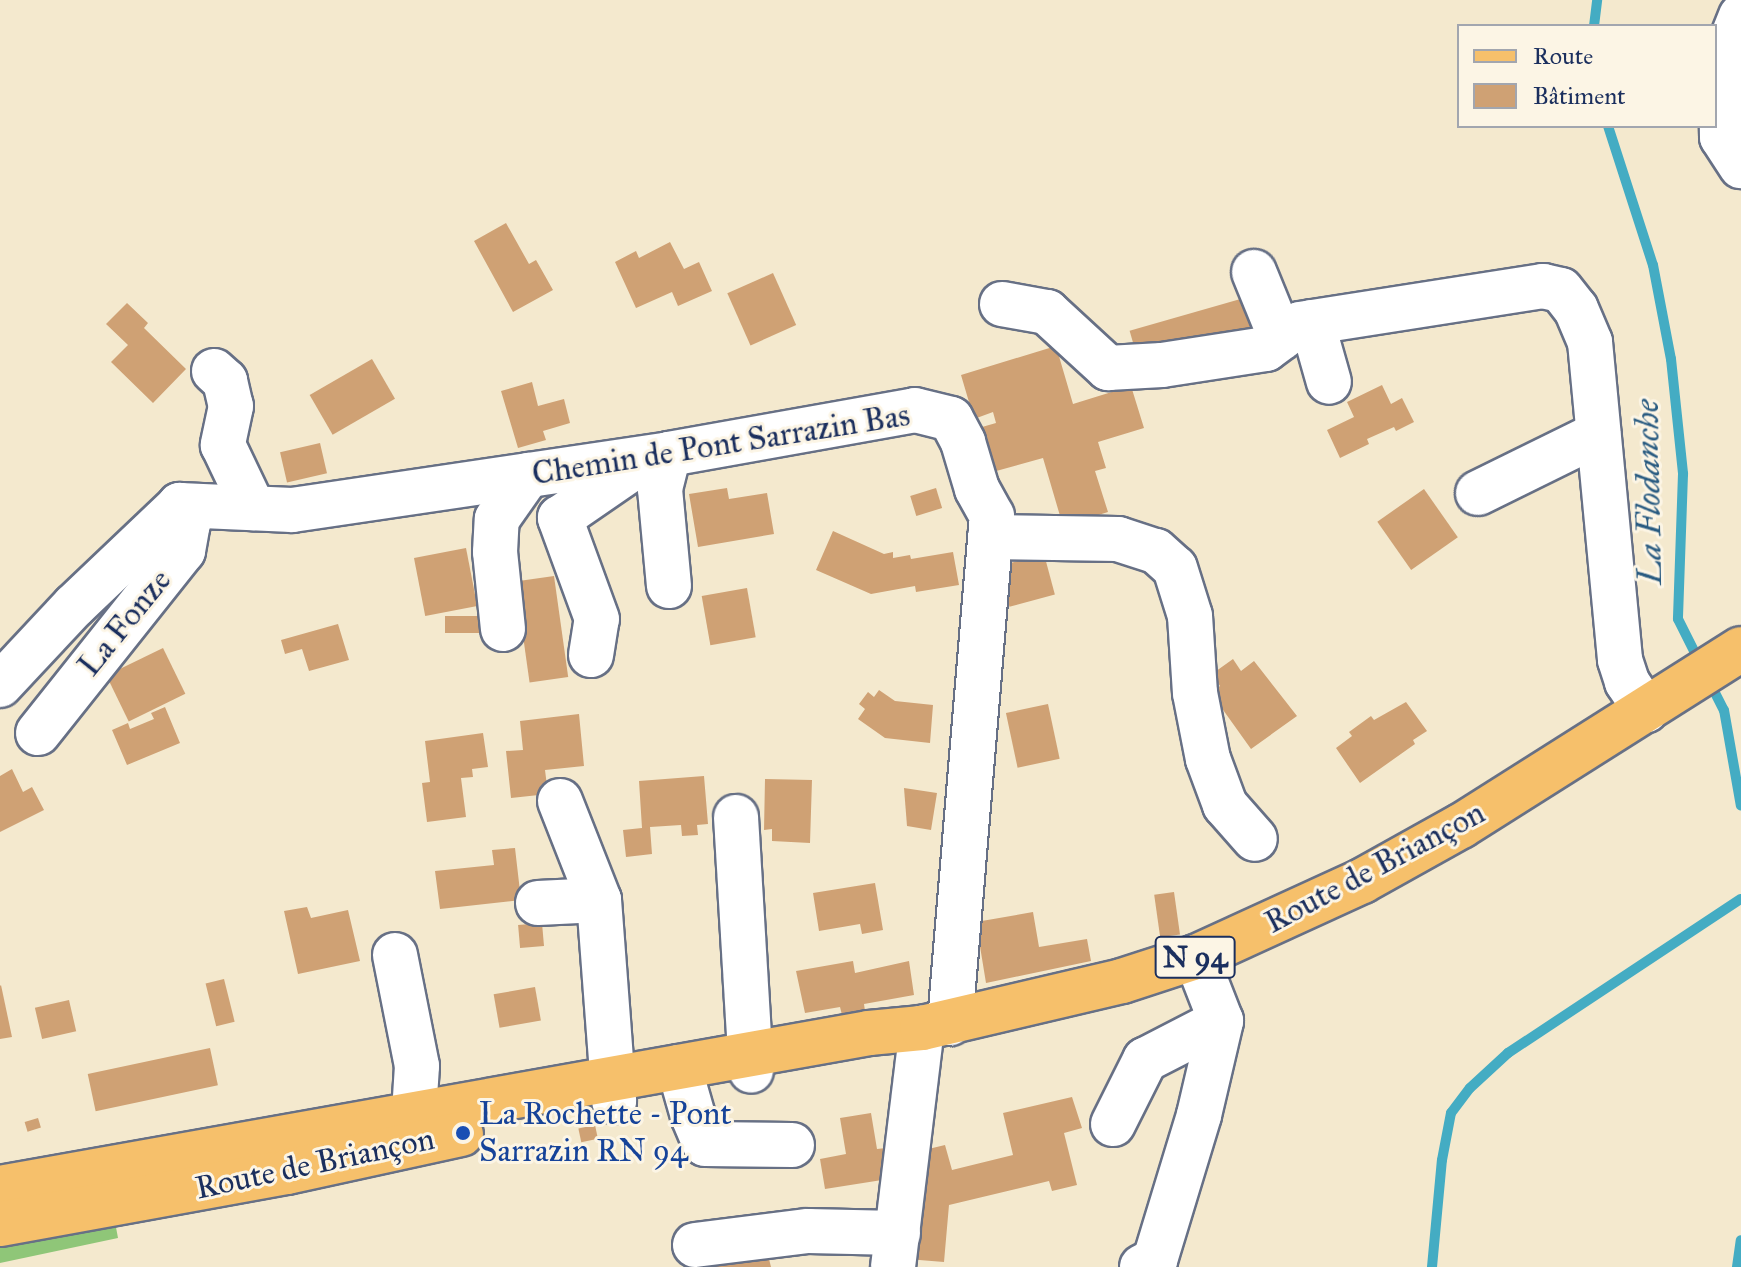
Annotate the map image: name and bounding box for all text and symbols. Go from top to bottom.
legend [1457,24,1717,128]
text: Route [1533,41,1593,71]
text: Bâtiment [1533,81,1626,111]
street label: Chemin de Pont Sarrazin Bas [529,396,913,494]
water label: La Flodanche [1626,399,1670,585]
street label: La Fonze [70,562,180,684]
street label: Route de Briançon [1259,794,1491,942]
road number: N 94 [1153,931,1237,983]
place label: La Rochette - Pont Sarrazin RN 94 [479,1096,732,1171]
street label: Route de Briançon [192,1120,438,1208]
marker: La Rochette - Pont Sarrazin RN 94 [454,1124,472,1142]

